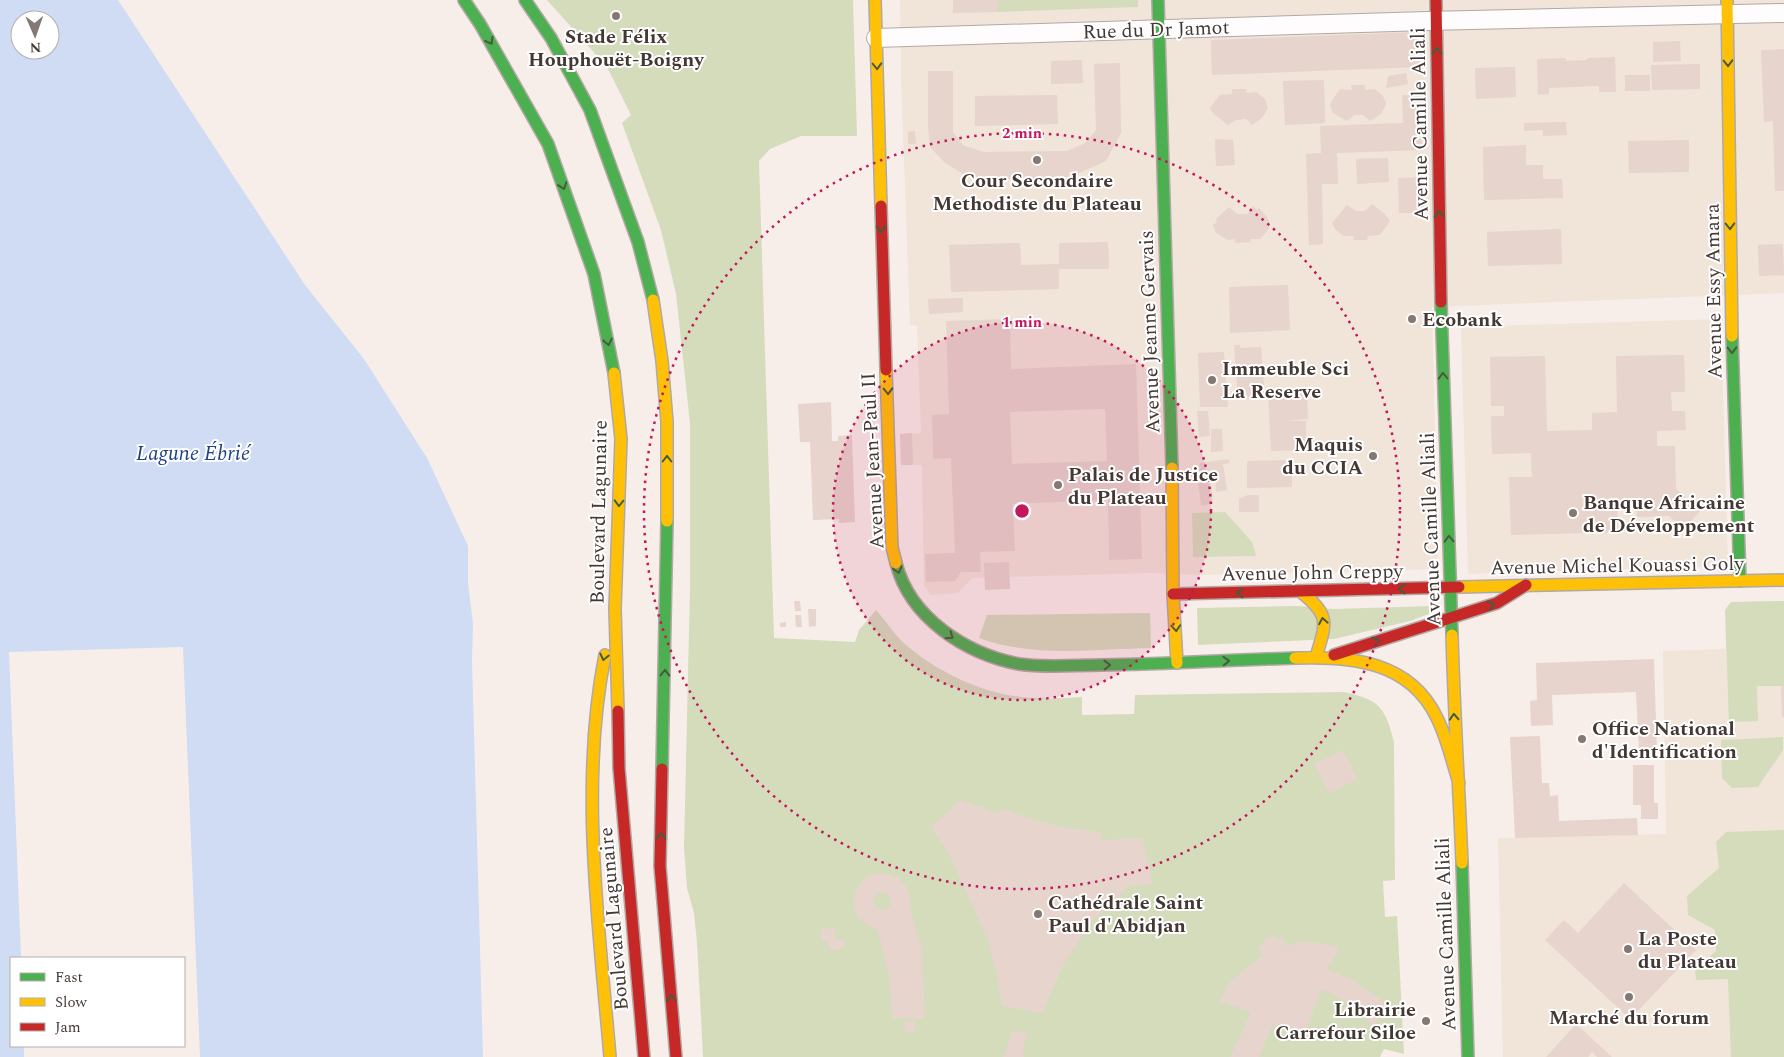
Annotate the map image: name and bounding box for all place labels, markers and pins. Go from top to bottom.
marker: Stade Félix Houphouët-Boigny [610,10,622,22]
place label: Stade Félix Houphouët-Boigny [528,22,705,75]
marker: Cour Secondaire Methodiste du Plateau [1031,154,1043,166]
place label: Cour Secondaire Methodiste du Plateau [932,166,1142,219]
place label: Ecobank [1422,305,1502,335]
marker: Ecobank [1406,313,1418,325]
place label: Immeuble Sci La Reserve [1222,354,1349,407]
marker: Immeuble Sci La Reserve [1206,374,1218,386]
place label: Maquis du CCIA [1282,430,1364,483]
marker: Maquis du CCIA [1367,450,1379,462]
place label: Palais de Justice du Plateau [1068,460,1218,513]
marker: Palais de Justice du Plateau [1052,479,1064,491]
place label: Banque Africaine de Développement [1583,488,1755,541]
centre of rings [1013,502,1031,520]
marker: Banque Africaine de Développement [1567,507,1579,519]
place label: Office National d'Identification [1592,714,1737,767]
marker: Office National d'Identification [1576,733,1588,745]
place label: Cathédrale Saint Paul d'Abidjan [1048,888,1204,941]
marker: Cathédrale Saint Paul d'Abidjan [1032,908,1044,920]
place label: La Poste du Plateau [1638,924,1737,977]
marker: La Poste du Plateau [1622,943,1634,955]
marker: Marché du forum [1623,991,1635,1003]
place label: Librairie Carrefour Siloe [1275,995,1416,1048]
place label: Marché du forum [1549,1003,1709,1033]
marker: Librairie Carrefour Siloe [1420,1015,1432,1027]

